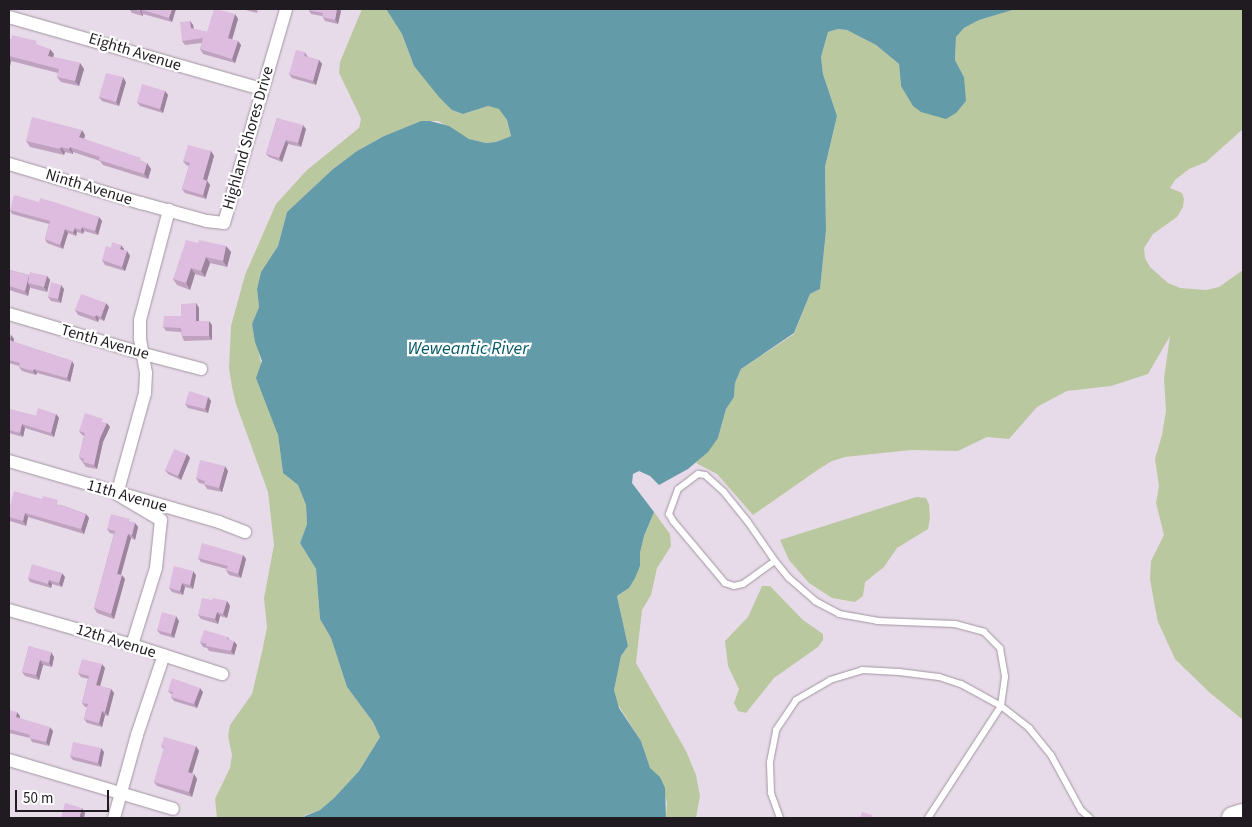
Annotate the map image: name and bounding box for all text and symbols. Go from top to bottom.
street label: Eighth Avenue [86,29,184,75]
street label: Highland Shores Drive [218,64,278,212]
street label: Ninth Avenue [43,165,135,209]
street label: Tenth Avenue [59,320,151,364]
water label: Weweantic River [408,338,528,360]
street label: 11th Avenue [85,475,169,517]
street label: 12th Avenue [74,620,158,662]
scale bar [18,780,111,812]
text: 50 m [23,788,53,809]

